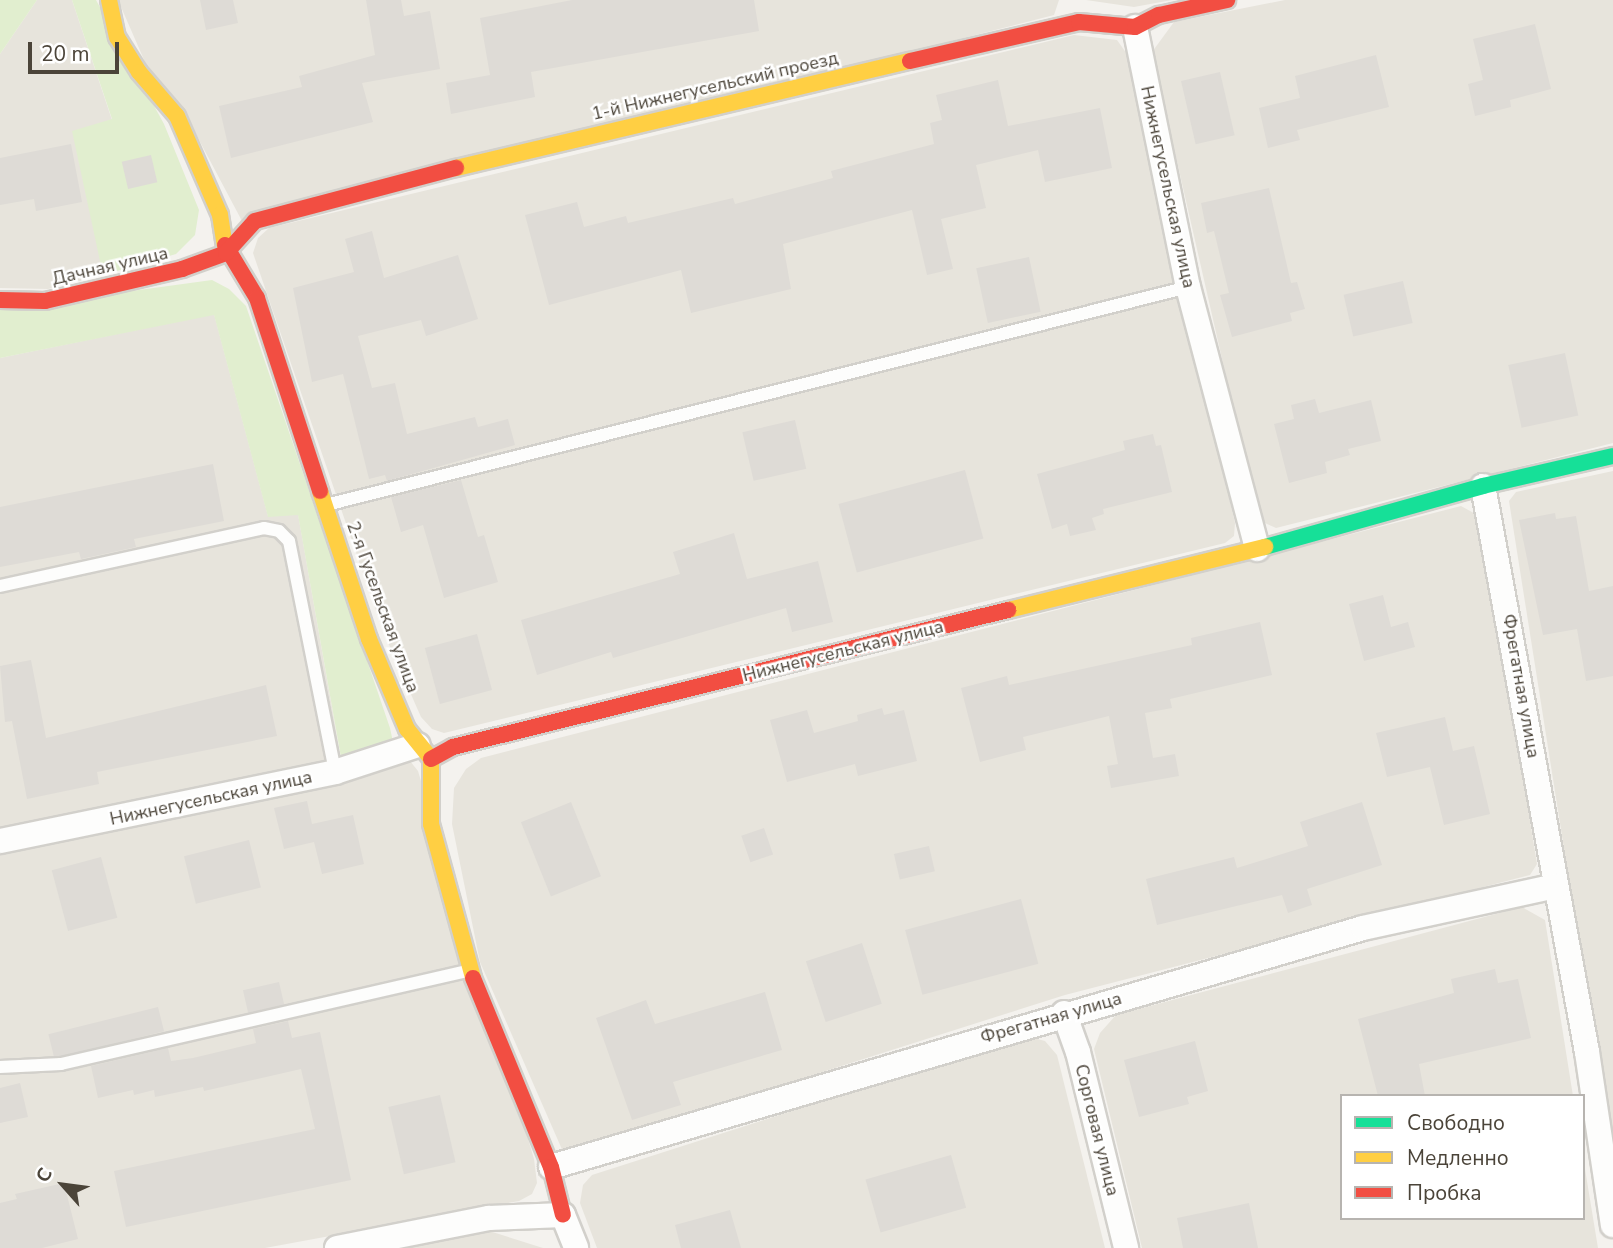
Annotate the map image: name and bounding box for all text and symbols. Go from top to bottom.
scale bar [32,28,122,72]
text: 20 m [41,40,90,68]
street label: 1-й Нижнегусельский проезд [590,47,840,125]
street label: Нижнегусельская улица [1136,84,1200,290]
street label: Дачная улица [50,242,170,290]
street label: 2-я Гусельская улица [342,518,424,696]
street label: Фрегатная улица [1498,612,1544,760]
street label: Нижнегусельская улица [740,616,946,686]
street label: Нижнегусельская улица [108,766,314,830]
street label: Фрегатная улица [978,988,1124,1048]
street label: Сорговая улица [1070,1062,1124,1198]
legend [1340,1094,1585,1220]
text: Свободно [1407,1109,1505,1137]
text: Медленно [1407,1144,1509,1172]
north arrow [28,1150,98,1220]
text: С [30,1163,59,1187]
text: Пробка [1407,1179,1481,1207]

